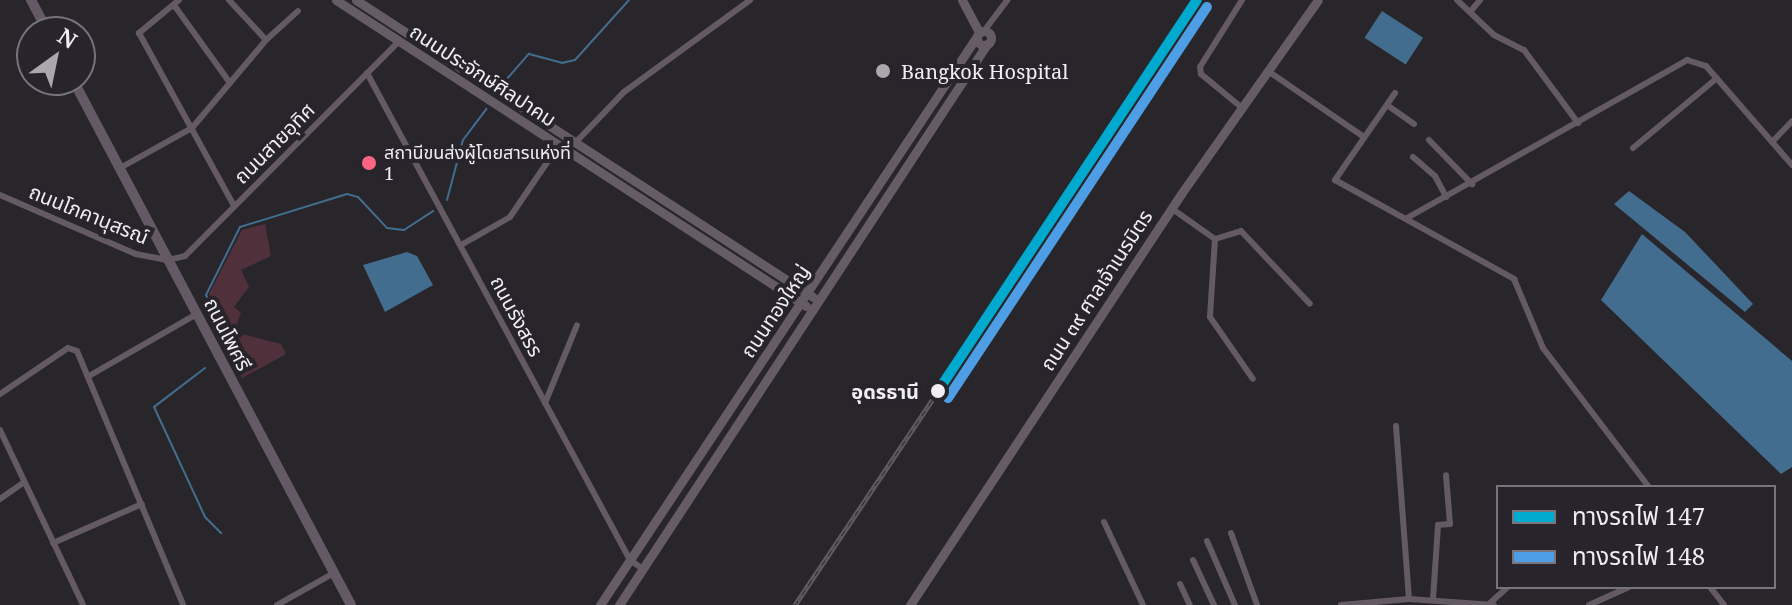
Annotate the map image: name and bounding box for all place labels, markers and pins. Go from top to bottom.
place label: Bangkok Hospital [901,59,1068,83]
marker: Bangkok Hospital [872,60,894,82]
place label: สถานีขนส่งผู้โดยสารแห่งที่ 1 [384,142,571,184]
marker: สถานีขนส่งผู้โดยสารแห่งที่ 1 [361,155,377,171]
place label: อุดรธานี [851,379,919,403]
marker: อุดรธานี [926,379,950,403]

